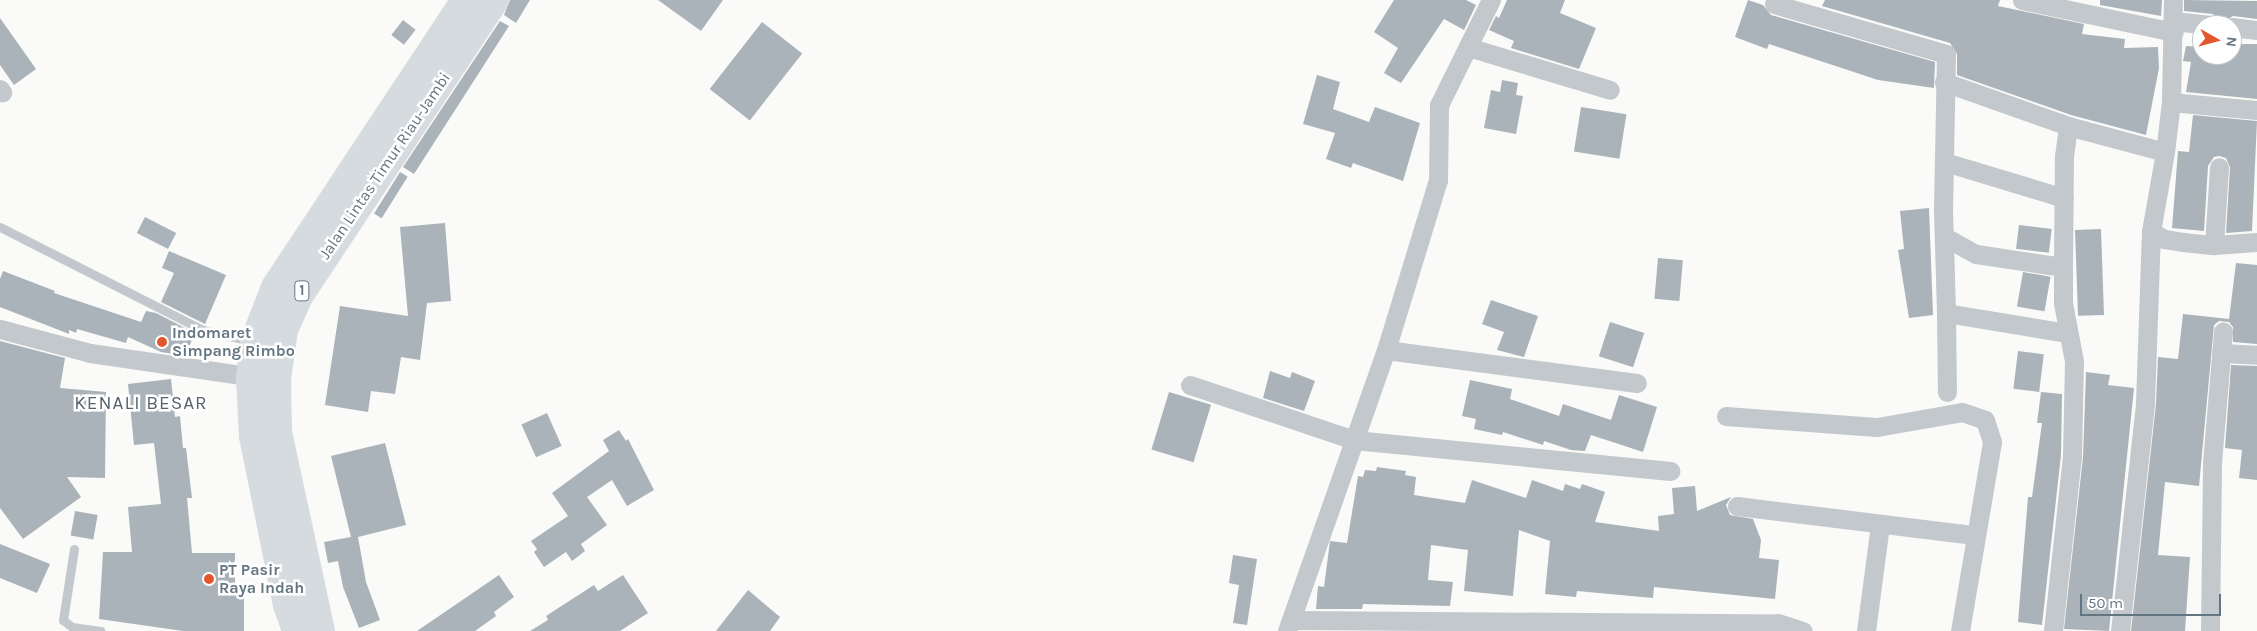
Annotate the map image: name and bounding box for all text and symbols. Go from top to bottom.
north arrow [2192,15,2242,65]
text: N [2222,36,2240,48]
street label: Jalan Lintas Timur Riau-Jambi [315,69,455,263]
road number: 1 [293,278,311,304]
place label: Indomaret Simpang Rimbo [172,323,295,361]
marker: Indomaret Simpang Rimbo [156,336,168,348]
district label: KENALI BESAR [73,393,209,415]
place label: PT Pasir Raya Indah [219,560,304,598]
marker: PT Pasir Raya Indah [203,573,215,585]
scale bar [2082,584,2223,616]
text: 50 m [2088,594,2123,612]

